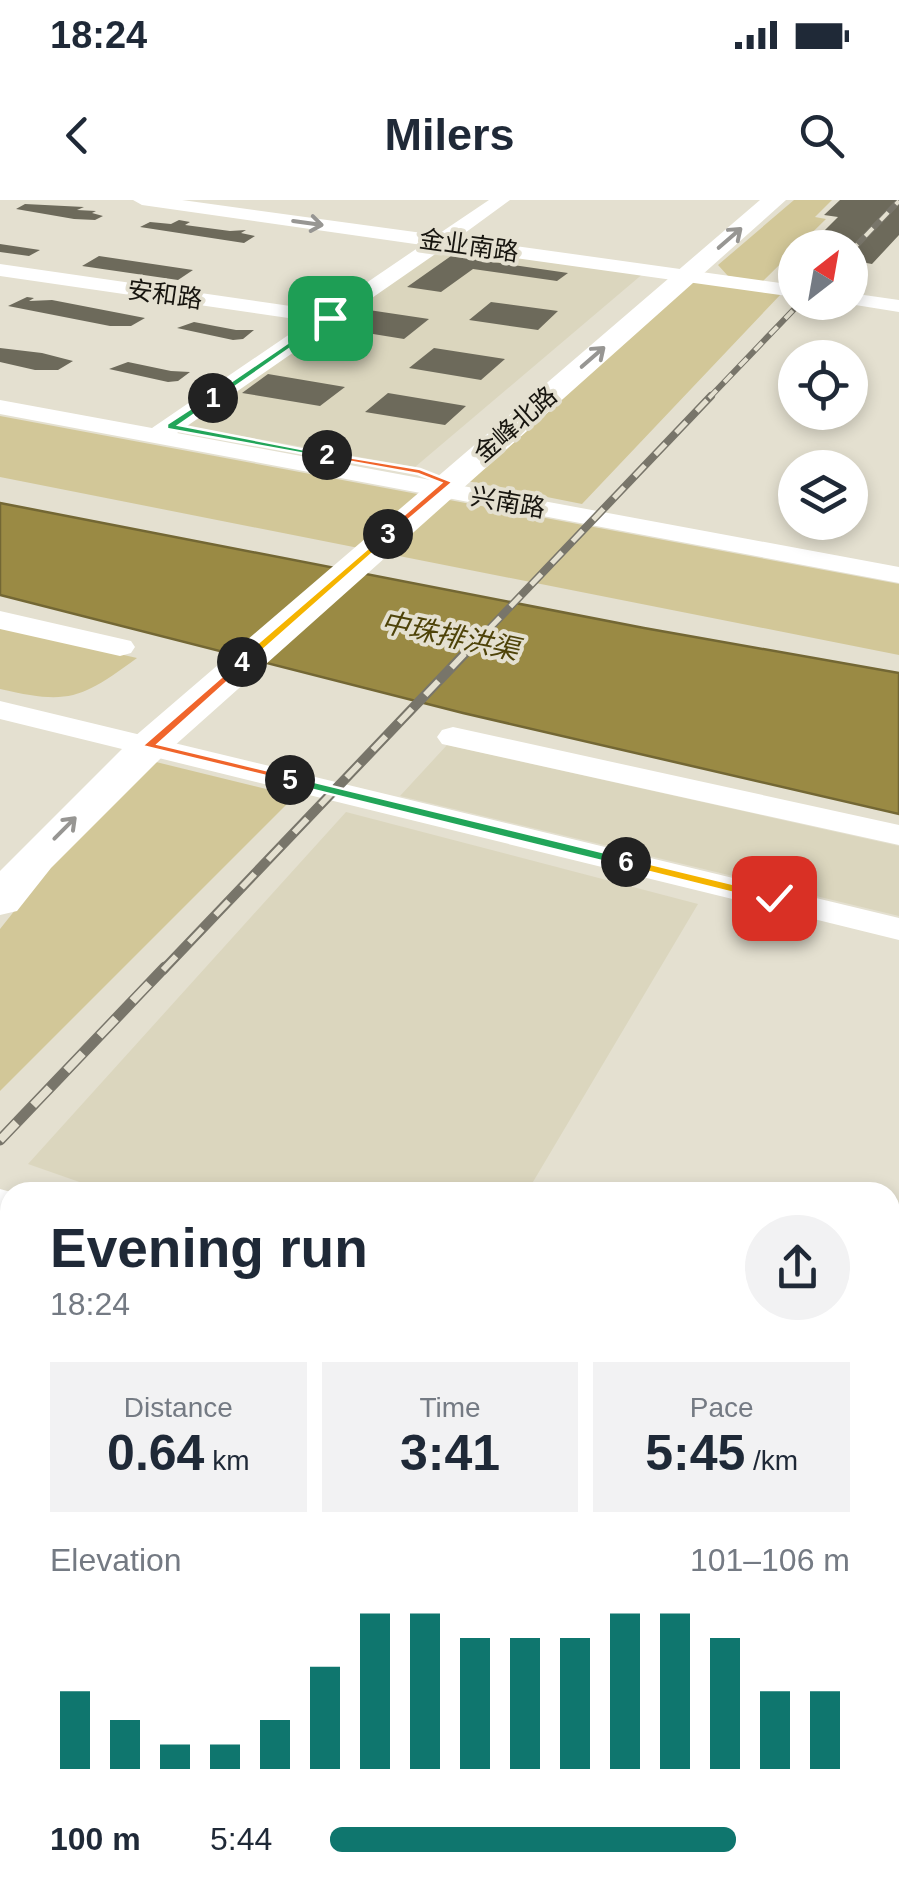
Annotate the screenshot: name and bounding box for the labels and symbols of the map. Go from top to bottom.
one-way arrow [291,215,324,233]
street label: 金业南路 [418,224,520,266]
one-way arrow [717,226,742,249]
north arrow [778,230,868,320]
street label: 安和路 [126,275,204,313]
pin [288,276,373,361]
one-way arrow [579,346,605,368]
pin: 1 [188,373,238,423]
street label: 金峰北路 [468,381,562,467]
pin: 2 [302,430,352,480]
street label: 兴南路 [469,482,547,522]
pin: 3 [363,509,413,559]
water label: 中珠排洪渠 [378,606,526,667]
pin: 4 [217,637,267,687]
pin: 5 [265,755,315,805]
one-way arrow [53,816,77,840]
pin: 6 [601,837,651,887]
pin [732,856,817,941]

